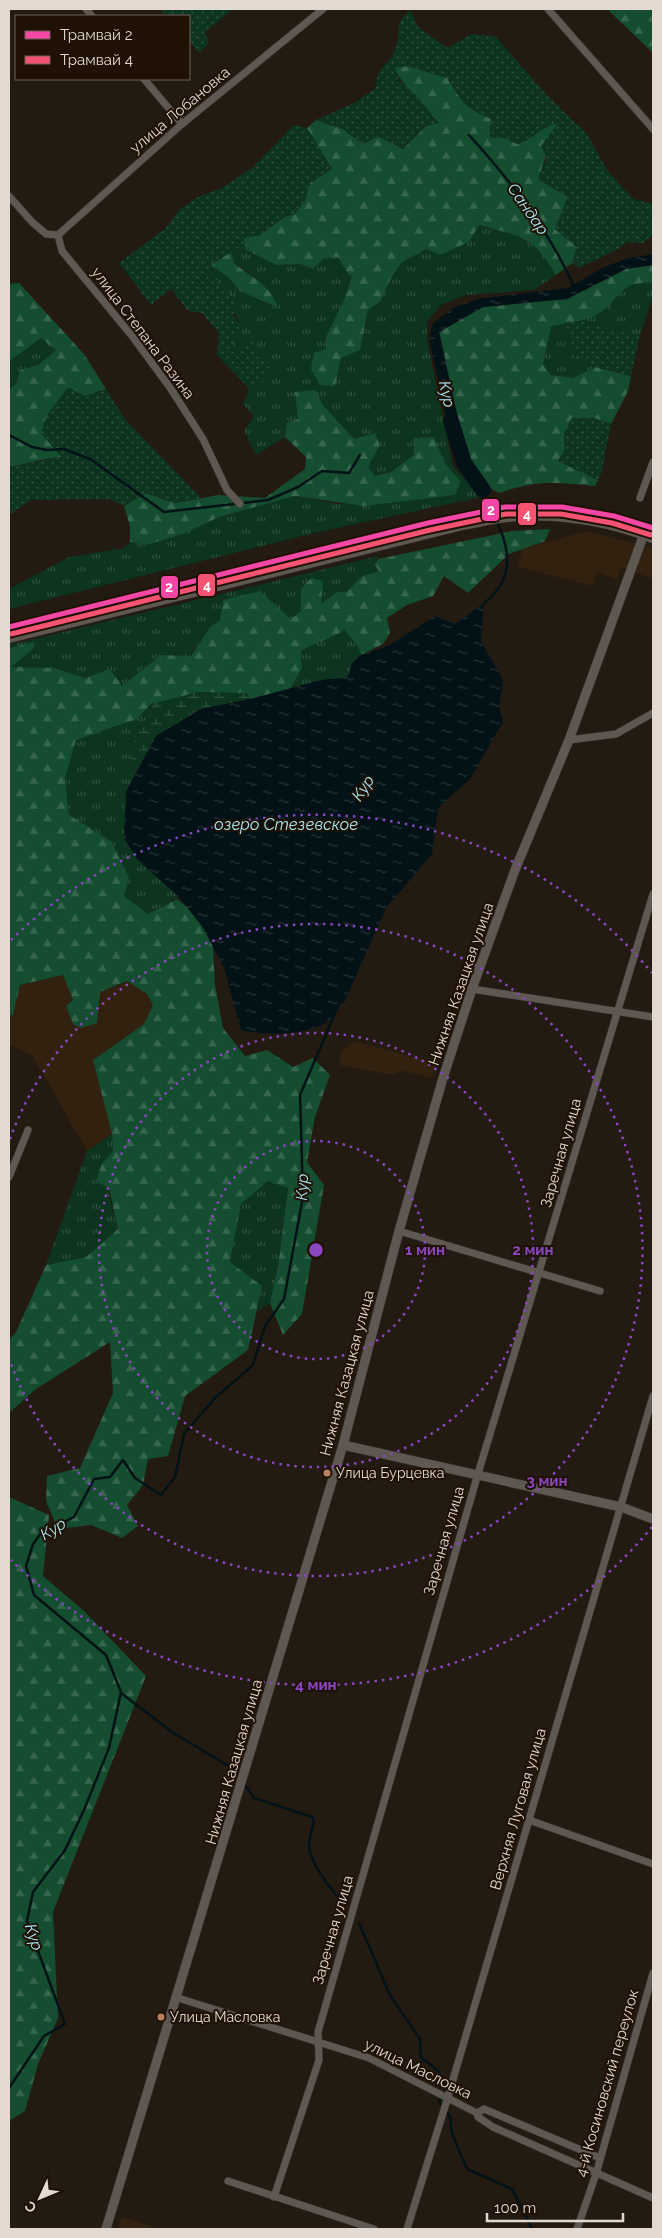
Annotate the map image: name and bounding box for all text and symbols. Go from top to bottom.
legend [15,15,190,80]
text: Трамвай 2 [60,26,133,44]
text: Трамвай 4 [60,51,133,69]
street label: улица Лобановка [126,63,234,157]
water label: Сандар [503,179,553,239]
street label: улица Степана Разина [88,264,198,402]
water label: Кур [435,379,459,409]
line badge: 2 [481,498,500,522]
text: 2 [487,502,495,518]
line badge: 4 [517,502,537,526]
text: 4 [523,506,531,522]
line badge: 4 [197,573,216,597]
line badge: 2 [160,575,179,599]
text: 4 [203,577,211,593]
text: 2 [165,579,173,595]
water label: Кур [348,772,378,804]
water label: озеро Стезевское [214,815,358,834]
street label: Нижняя Казацкая улица [425,900,497,1068]
street label: Заречная улица [537,1096,585,1210]
water label: Кур [292,1173,312,1201]
centre of rings [307,1241,325,1259]
text: 1 мин [405,1241,445,1259]
text: 2 мин [512,1241,554,1259]
street label: Нижняя Казацкая улица [316,1288,378,1458]
place label: Улица Бурцевка [336,1465,444,1481]
marker: Улица Бурцевка [322,1468,332,1478]
text: 3 мин [526,1472,568,1490]
street label: Заречная улица [420,1484,468,1598]
water label: Кур [37,1514,69,1544]
text: 4 мин [295,1676,337,1694]
street label: Нижняя Казацкая улица [202,1677,266,1847]
street label: Верхняя Луговая улица [486,1726,550,1892]
street label: Заречная улица [309,1873,357,1987]
water label: Кур [21,1921,47,1953]
street label: 4-й Косиновский переулок [572,1987,642,2179]
place label: Улица Масловка [170,2009,280,2025]
marker: Улица Масловка [156,2012,166,2022]
street label: улица Масловка [361,2035,475,2103]
north arrow [15,2173,65,2223]
scale bar [487,2190,623,2222]
text: С [21,2198,40,2216]
text: 100 m [494,2199,536,2217]

